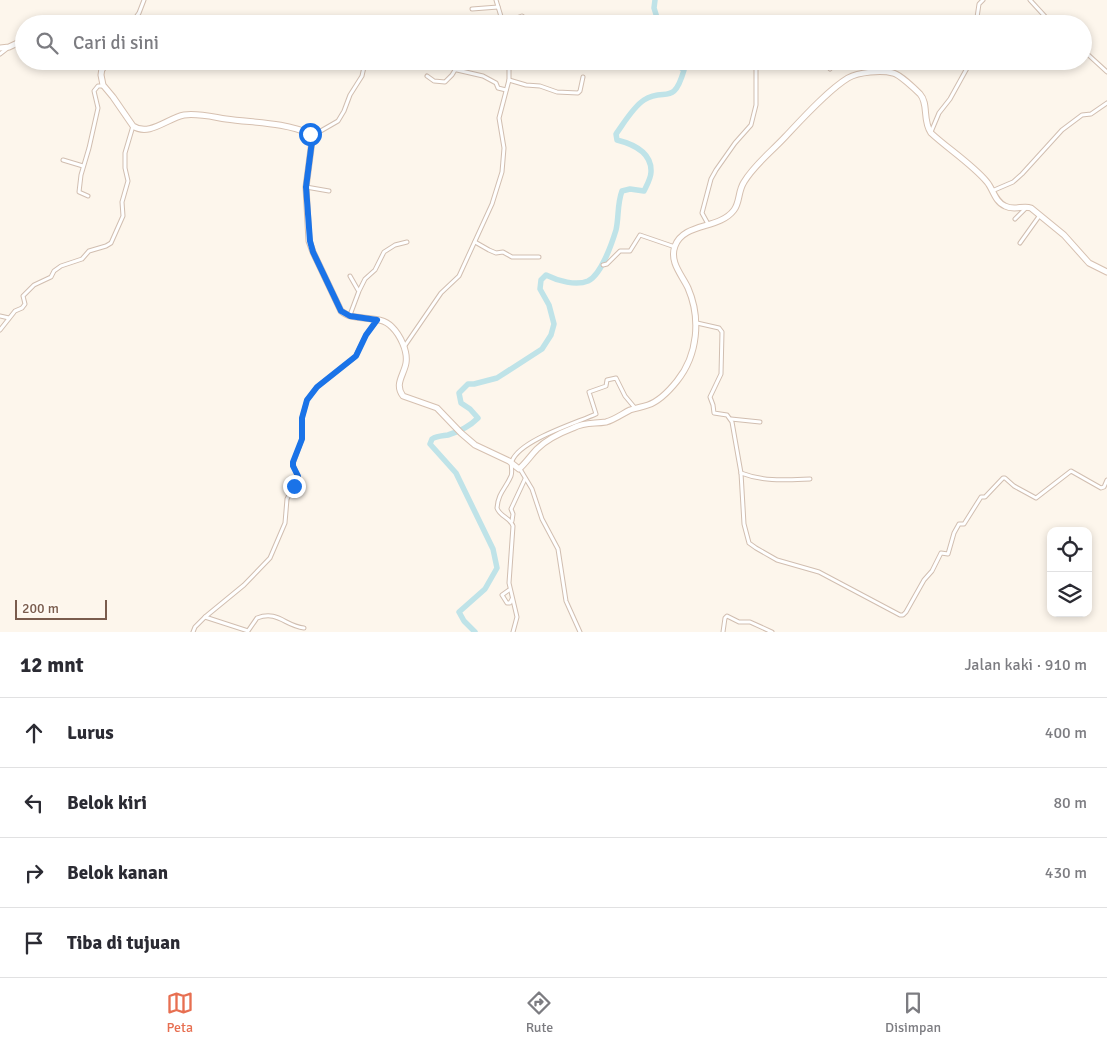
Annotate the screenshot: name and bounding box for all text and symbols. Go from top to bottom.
search box [15,15,1092,70]
icon: search [33,29,61,57]
text: Cari di sini [73,31,159,55]
route start [299,123,322,146]
route end [283,475,306,498]
map controls [1047,527,1092,617]
button: locate [1047,527,1092,572]
button: layers [1047,572,1092,617]
scale bar [15,597,108,620]
text: 200 m [22,600,59,617]
text: 12 mnt [20,652,84,678]
text: Jalan kaki · 910 m [965,655,1087,675]
icon: ahead [20,719,48,747]
text: Lurus [67,721,114,745]
text: 400 m [1045,723,1087,743]
icon: left [20,789,48,817]
text: Belok kiri [67,791,147,815]
text: 80 m [1053,793,1087,813]
icon: right [20,859,48,887]
text: Belok kanan [67,861,168,885]
text: 430 m [1045,863,1087,883]
icon: arrive [20,929,48,957]
text: Tiba di tujuan [67,931,180,955]
tab: Peta [166,989,194,1036]
tab: Rute [525,989,553,1036]
tab: Disimpan [885,989,941,1036]

